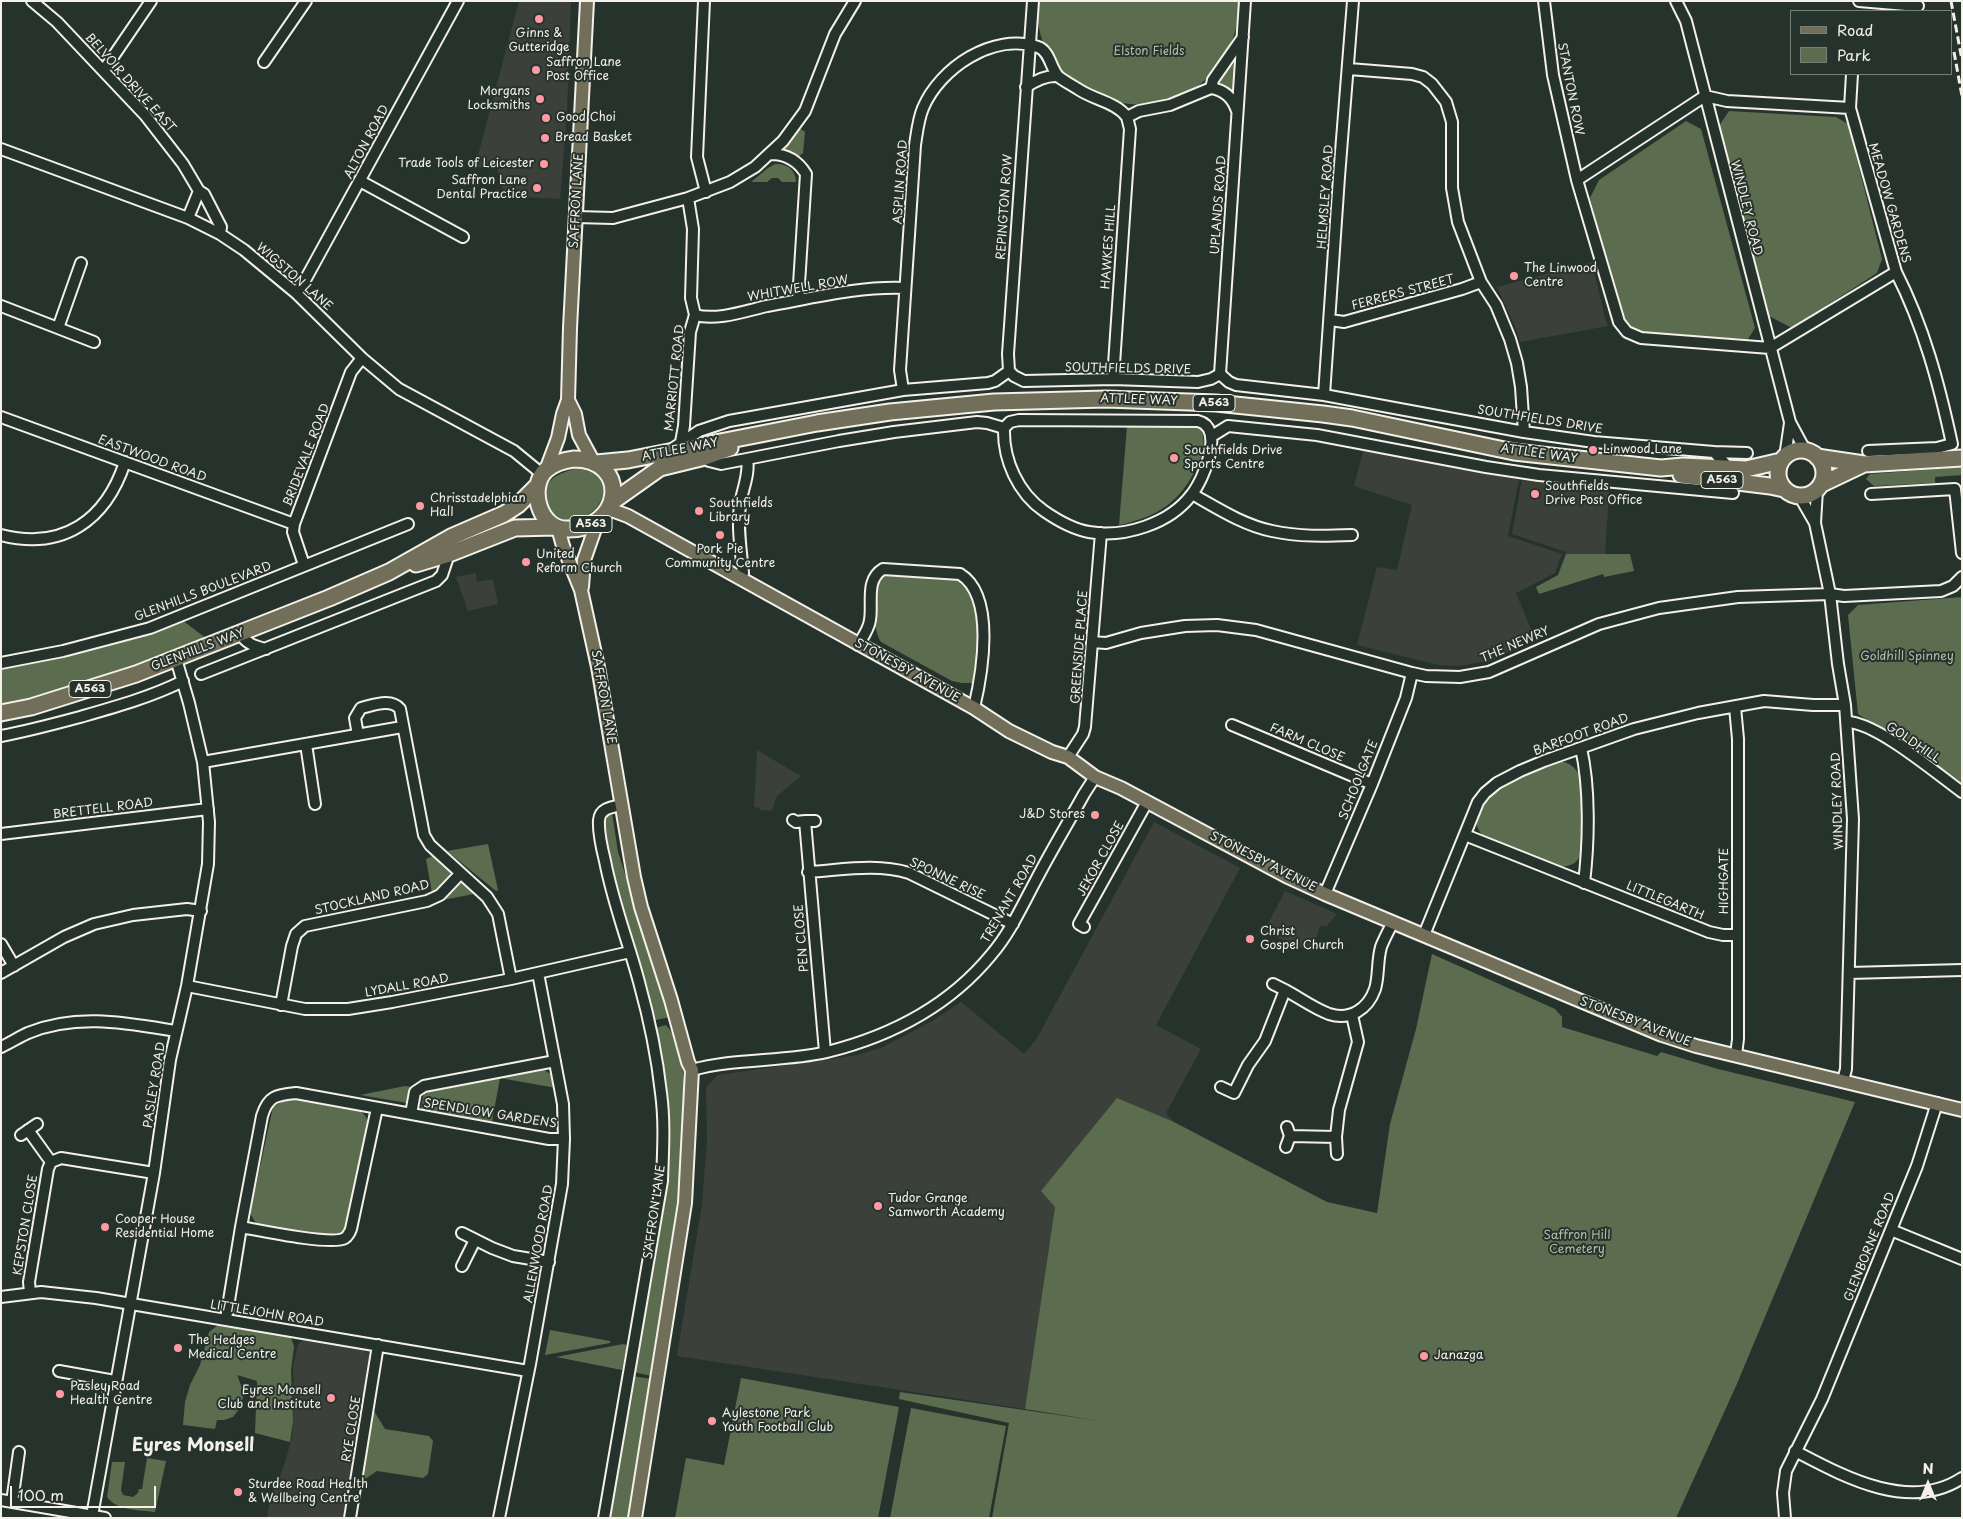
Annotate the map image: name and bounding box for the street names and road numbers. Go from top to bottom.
street label: BELVOIR DRIVE EAST [82,30,178,136]
street label: STANTON ROW [1554,41,1586,137]
street label: ALTON ROAD [342,103,392,181]
street label: ASPLIN ROAD [891,139,911,225]
street label: MEADOW GARDENS [1865,141,1913,265]
street label: HELMSLEY ROAD [1315,144,1337,250]
street label: SAFFRON LANE [567,153,587,249]
street label: REPINGTON ROW [994,154,1016,260]
street label: UPLANDS ROAD [1208,155,1230,255]
street label: WINDLEY ROAD [1727,159,1765,257]
street label: HAWKES HILL [1099,204,1119,290]
street label: WIGSTON LANE [253,240,335,314]
street label: FERRERS STREET [1350,272,1456,314]
street label: WHITWELL ROW [746,273,850,305]
street label: MARRIOTT ROAD [662,324,688,432]
street label: SOUTHFIELDS DRIVE [1065,361,1191,377]
street label: ATTLEE WAY [1100,391,1178,409]
road number: A563 [1193,394,1235,412]
street label: BRIDEVALE ROAD [281,402,333,508]
street label: SOUTHFIELDS DRIVE [1476,403,1604,437]
street label: EASTWOOD ROAD [96,433,208,485]
street label: ATTLEE WAY [640,436,720,464]
street label: ATTLEE WAY [1500,441,1578,467]
road number: A563 [1701,472,1743,488]
road number: A563 [570,516,612,532]
street label: GLENHILLS BOULEVARD [132,559,274,625]
street label: GREENSIDE PLACE [1069,590,1091,704]
street label: THE NEWRY [1478,624,1552,666]
street label: GLENHILLS WAY [149,626,247,674]
street label: STONESBY AVENUE [852,636,962,706]
street label: SAFFRON LANE [588,649,618,745]
road number: A563 [69,681,111,698]
street label: BARFOOT ROAD [1531,711,1631,759]
street label: GOLDHILL [1883,720,1943,766]
street label: FARM CLOSE [1268,721,1346,765]
street label: SCHOOLGATE [1336,738,1382,822]
street label: WINDLEY ROAD [1829,752,1847,850]
street label: BRETTELL ROAD [52,796,154,822]
street label: JEKOR CLOSE [1075,819,1127,899]
street label: STONESBY AVENUE [1207,829,1319,895]
street label: HIGHGATE [1718,848,1732,914]
street label: TRENANT ROAD [979,852,1041,946]
street label: SPONNE RISE [907,855,987,903]
street label: STOCKLAND ROAD [313,878,431,918]
street label: LITTLEGARTH [1624,879,1706,923]
street label: PEN CLOSE [792,903,812,973]
street label: LYDALL ROAD [364,972,450,1000]
street label: STONESBY AVENUE [1577,994,1693,1050]
street label: PASLEY ROAD [141,1041,169,1129]
street label: SPENDLOW GARDENS [422,1096,558,1132]
street label: SAFFRON LANE [641,1164,669,1260]
street label: KEPSTON CLOSE [11,1174,41,1276]
street label: ALLENWOOD ROAD [522,1184,556,1304]
street label: GLENBORNE ROAD [1841,1190,1899,1304]
street label: LITTLEJOHN ROAD [209,1298,325,1330]
street label: RYE CLOSE [340,1395,364,1463]

